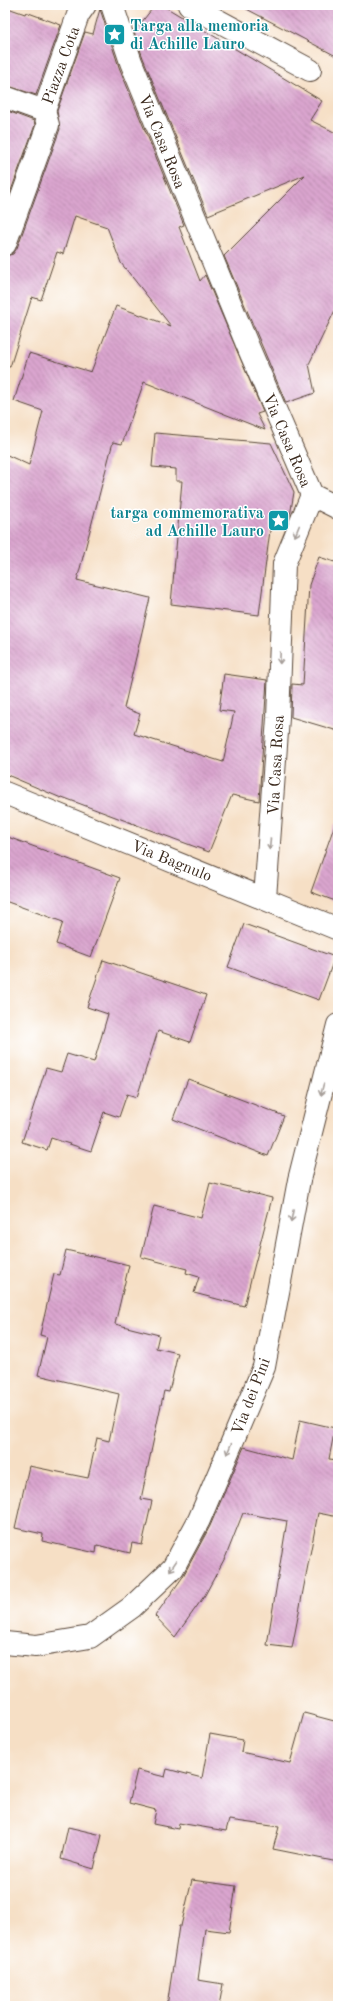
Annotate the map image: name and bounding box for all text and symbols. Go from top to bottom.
place label: Targa alla memoria di Achille Lauro [130,19,269,53]
place icon: Targa alla memoria di Achille Lauro [102,21,128,47]
street label: Piazza Cota [40,24,83,107]
street label: Via Casa Rosa [135,92,187,191]
street label: Via Casa Rosa [259,391,313,490]
place label: targa commemorativa ad Achille Lauro [110,506,264,540]
place icon: targa commemorativa ad Achille Lauro [266,508,292,534]
one-way arrow [293,524,301,536]
one-way arrow [276,651,284,664]
street label: Via Casa Rosa [266,714,288,816]
one-way arrow [266,837,273,850]
street label: Via Bagnulo [129,838,214,885]
one-way arrow [317,1083,325,1096]
one-way arrow [288,1209,296,1222]
street label: Via dei Pini [230,1356,274,1437]
one-way arrow [225,1442,233,1454]
one-way arrow [169,1560,177,1571]

